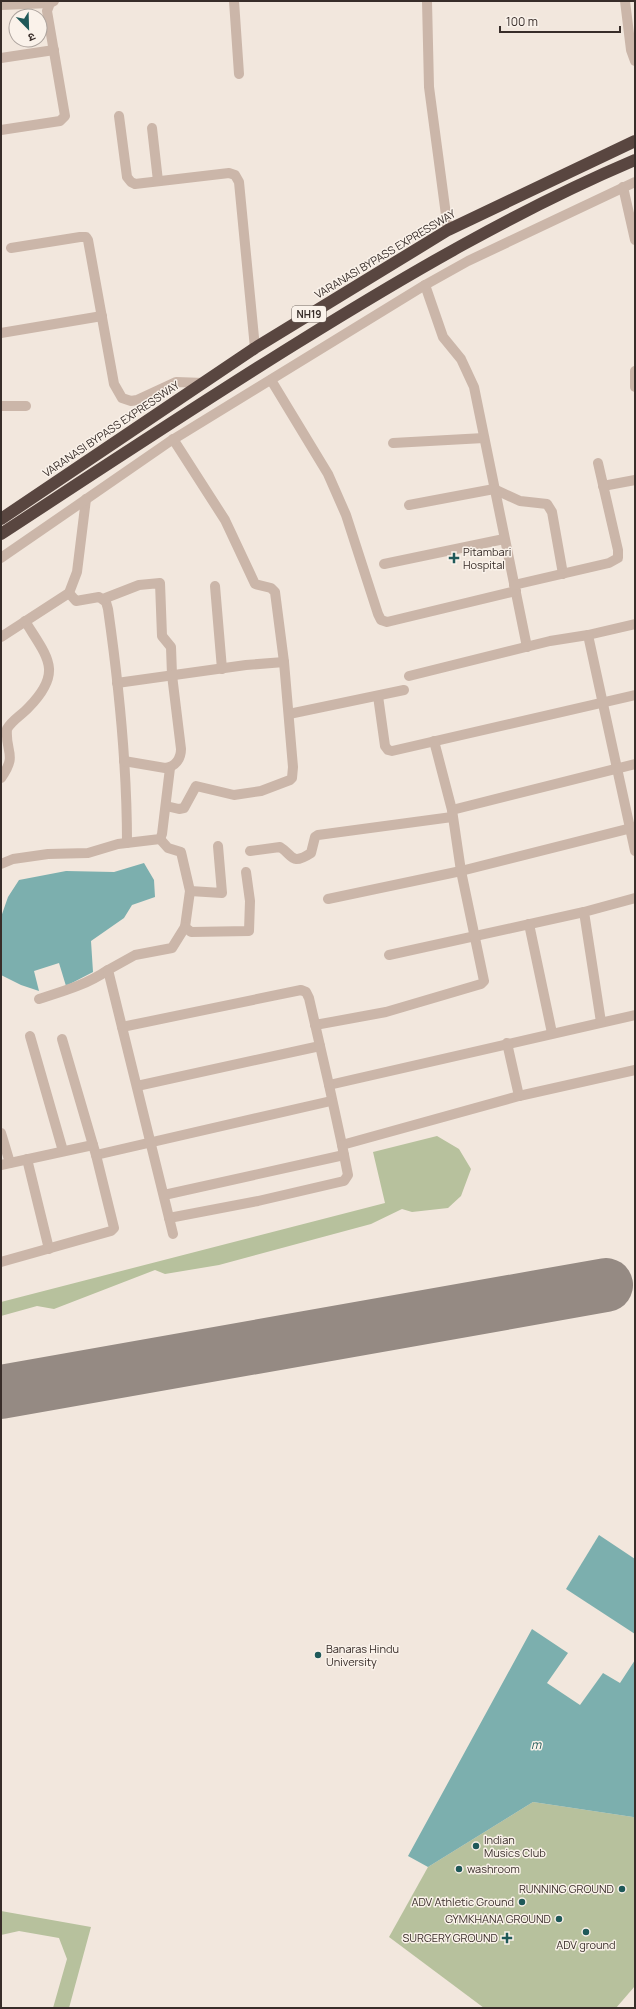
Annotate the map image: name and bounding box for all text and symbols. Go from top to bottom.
north arrow [8,8,48,48]
scale bar [500,8,620,34]
text: 100 m [506,13,538,30]
text: उ [26,30,38,46]
street label: VARANASI BYPASS EXPRESSWAY [312,205,459,302]
road number: NH19 [292,306,326,322]
street label: VARANASI BYPASS EXPRESSWAY [39,377,183,480]
place label: Pitambari Hospital [463,544,511,572]
marker: Pitambari Hospital [448,552,460,564]
place label: Banaras Hindu University [326,1641,399,1669]
marker: Banaras Hindu University [313,1650,323,1660]
water label: m [531,1736,542,1753]
place label: Indian Musics Club [484,1832,546,1860]
marker: Indian Musics Club [471,1841,481,1851]
place label: washroom [467,1861,520,1876]
marker: washroom [454,1864,464,1874]
place label: RUNNING GROUND [519,1881,614,1896]
marker: RUNNING GROUND [617,1884,627,1894]
place label: ADV Athletic Ground [412,1894,514,1909]
marker: ADV Athletic Ground [517,1897,527,1907]
place label: GYMKHANA GROUND [445,1911,551,1926]
marker: GYMKHANA GROUND [554,1914,564,1924]
marker: ADV ground [581,1927,591,1937]
place label: SURGERY GROUND [403,1930,498,1945]
marker: SURGERY GROUND [501,1932,513,1944]
place label: ADV ground [556,1937,616,1952]

